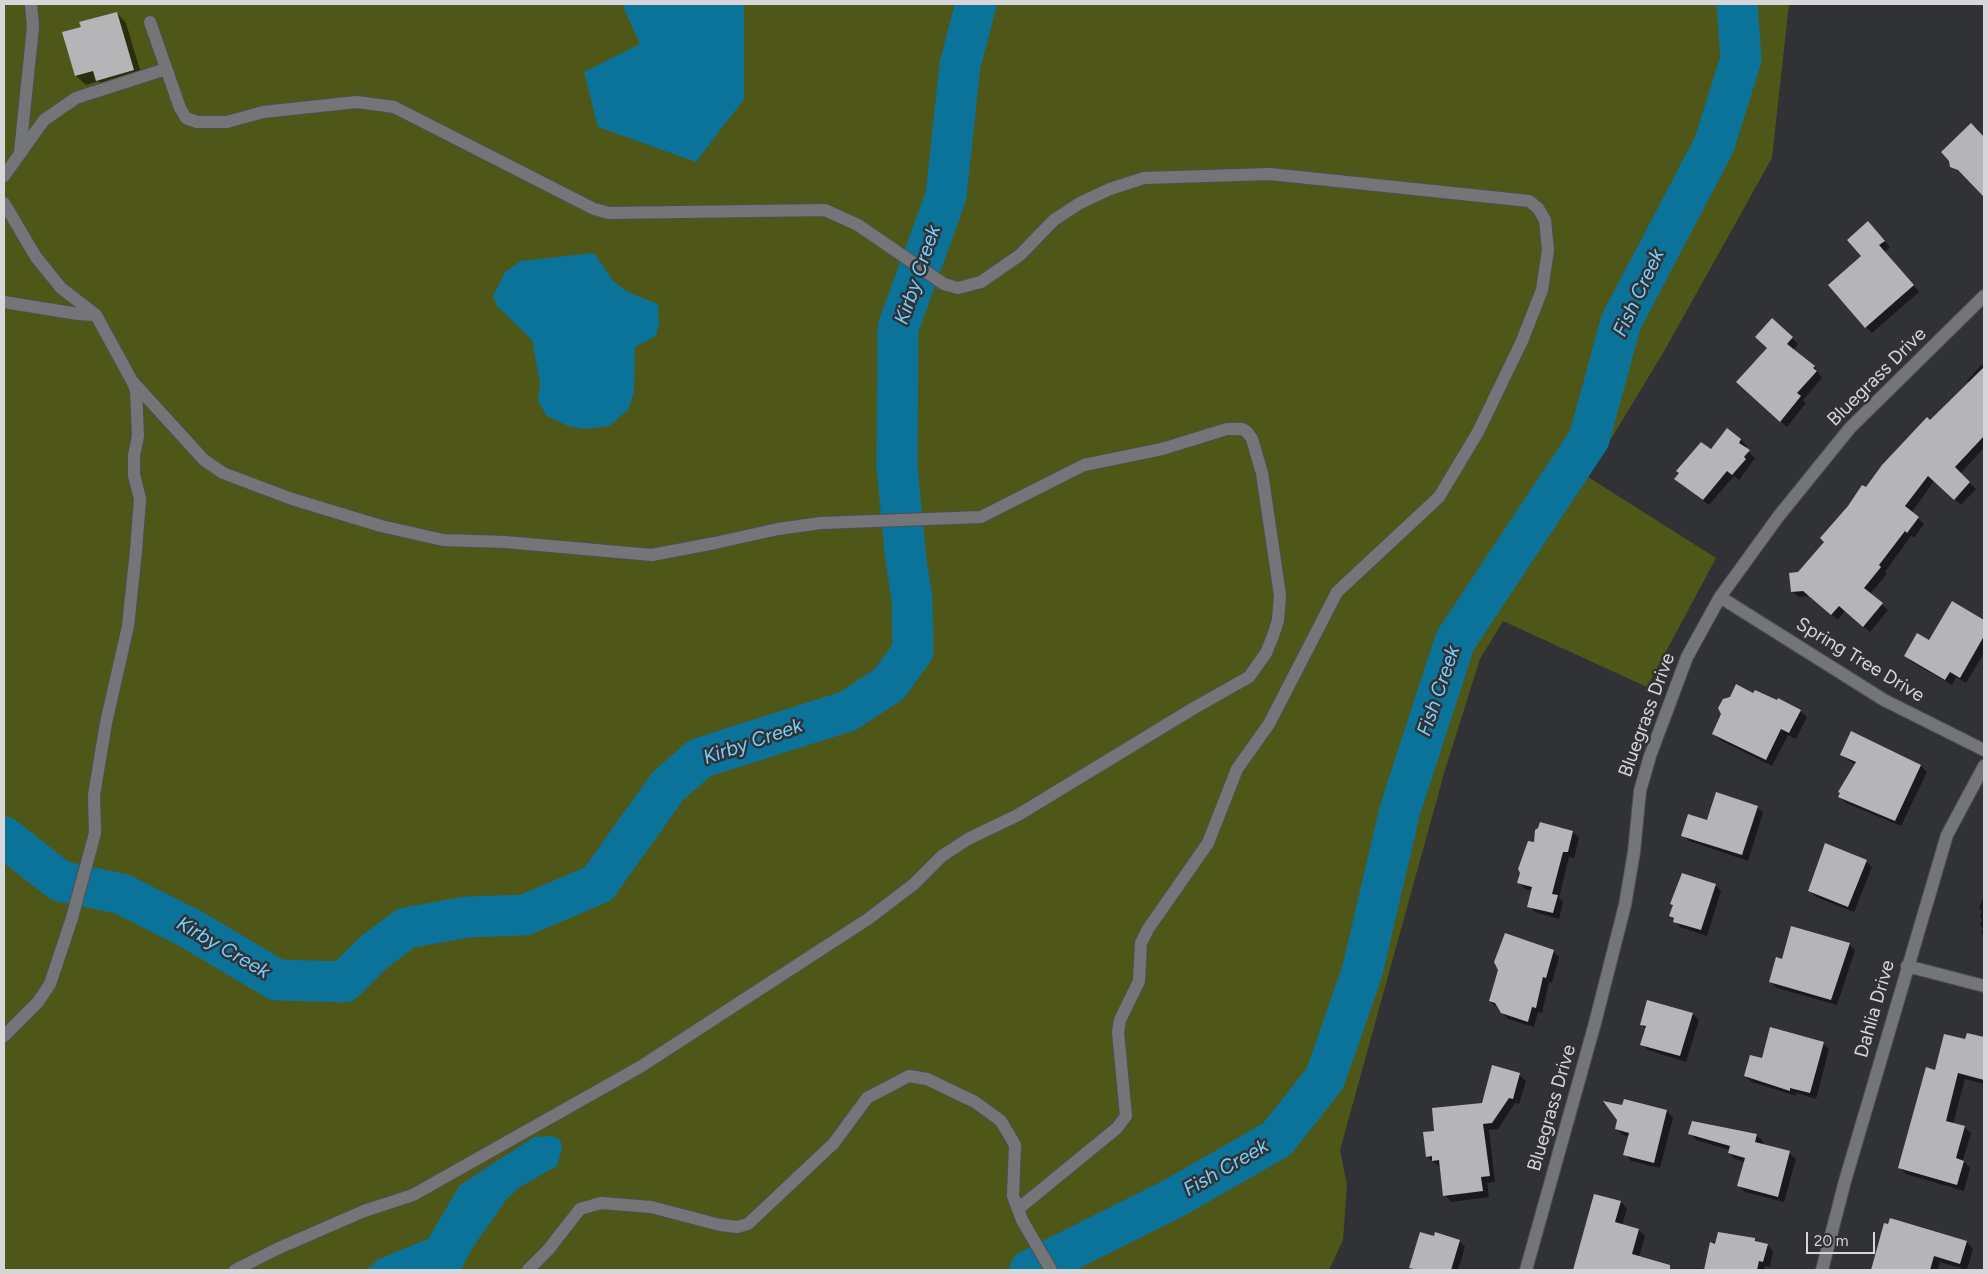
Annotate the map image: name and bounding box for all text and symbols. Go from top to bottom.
water label: Kirby Creek [890,222,946,328]
water label: Fish Creek [1608,245,1670,341]
street label: Bluegrass Drive [1823,323,1931,431]
street label: Spring Tree Drive [1792,613,1928,707]
water label: Fish Creek [1412,643,1466,739]
street label: Bluegrass Drive [1614,650,1680,780]
water label: Kirby Creek [700,714,806,770]
water label: Kirby Creek [172,912,274,984]
street label: Dahlia Drive [1850,958,1900,1060]
street label: Bluegrass Drive [1523,1042,1581,1174]
water label: Fish Creek [1179,1134,1273,1202]
scale bar [1808,1222,1877,1254]
text: 20 m [1814,1232,1848,1250]

